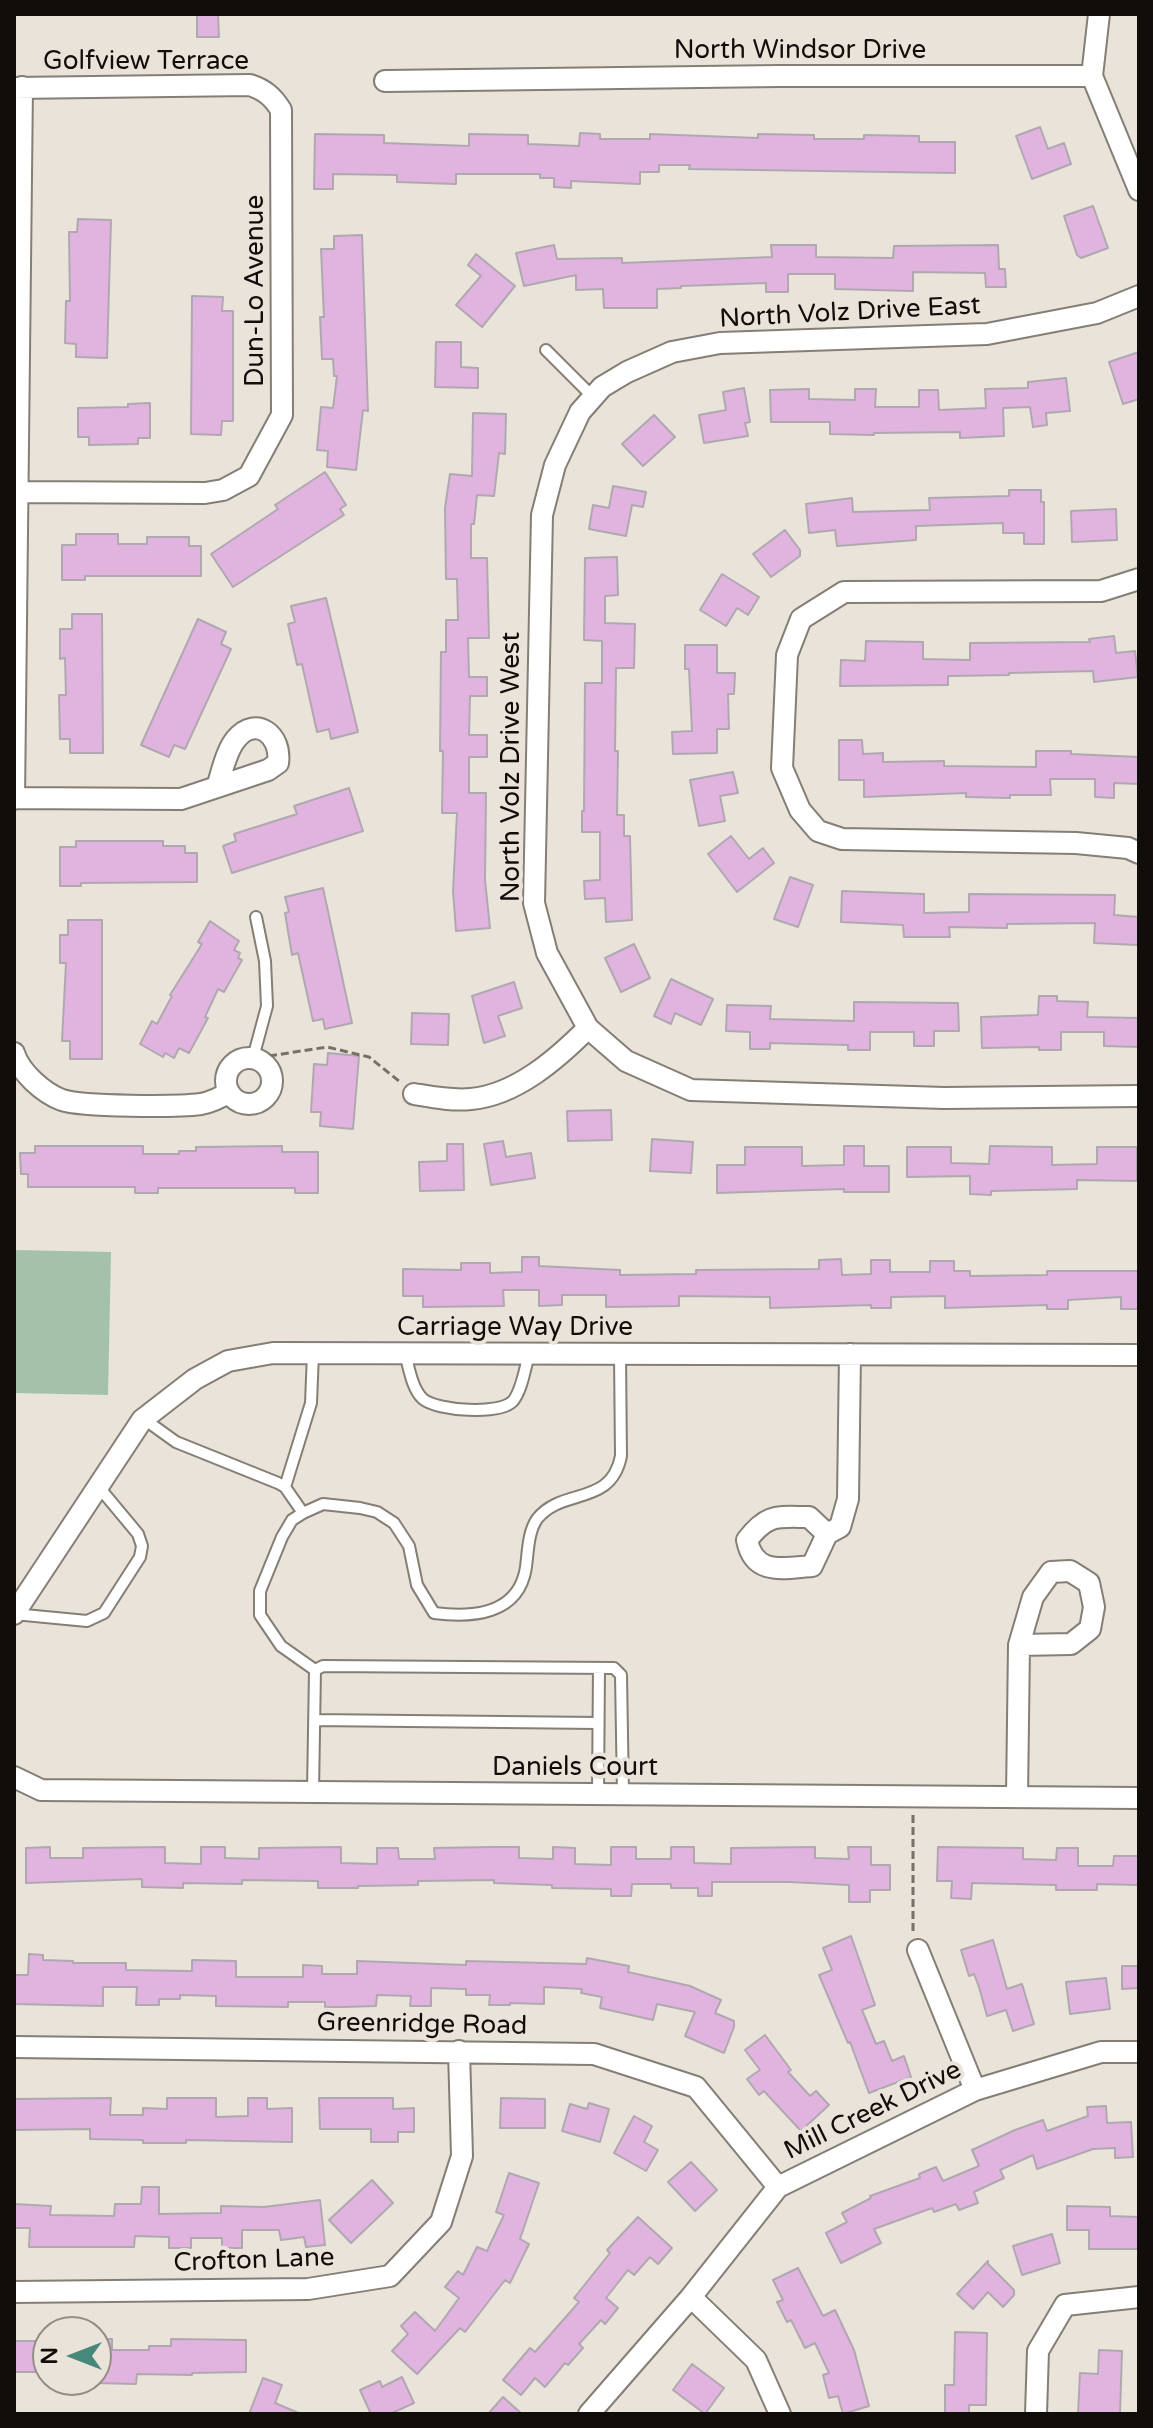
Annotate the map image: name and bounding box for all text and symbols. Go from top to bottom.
street label: North Windsor Drive [674,35,926,67]
street label: Golfview Terrace [43,46,249,78]
street label: Dun-Lo Avenue [240,195,272,387]
street label: North Volz Drive East [719,291,981,335]
street label: North Volz Drive West [496,632,528,902]
street label: Carriage Way Drive [397,1312,633,1344]
street label: Daniels Court [492,1752,658,1784]
street label: Greenridge Road [316,2008,528,2042]
street label: Mill Creek Drive [779,2055,967,2167]
street label: Crofton Lane [173,2243,335,2279]
north arrow [32,2316,112,2396]
text: N [37,2347,63,2365]

